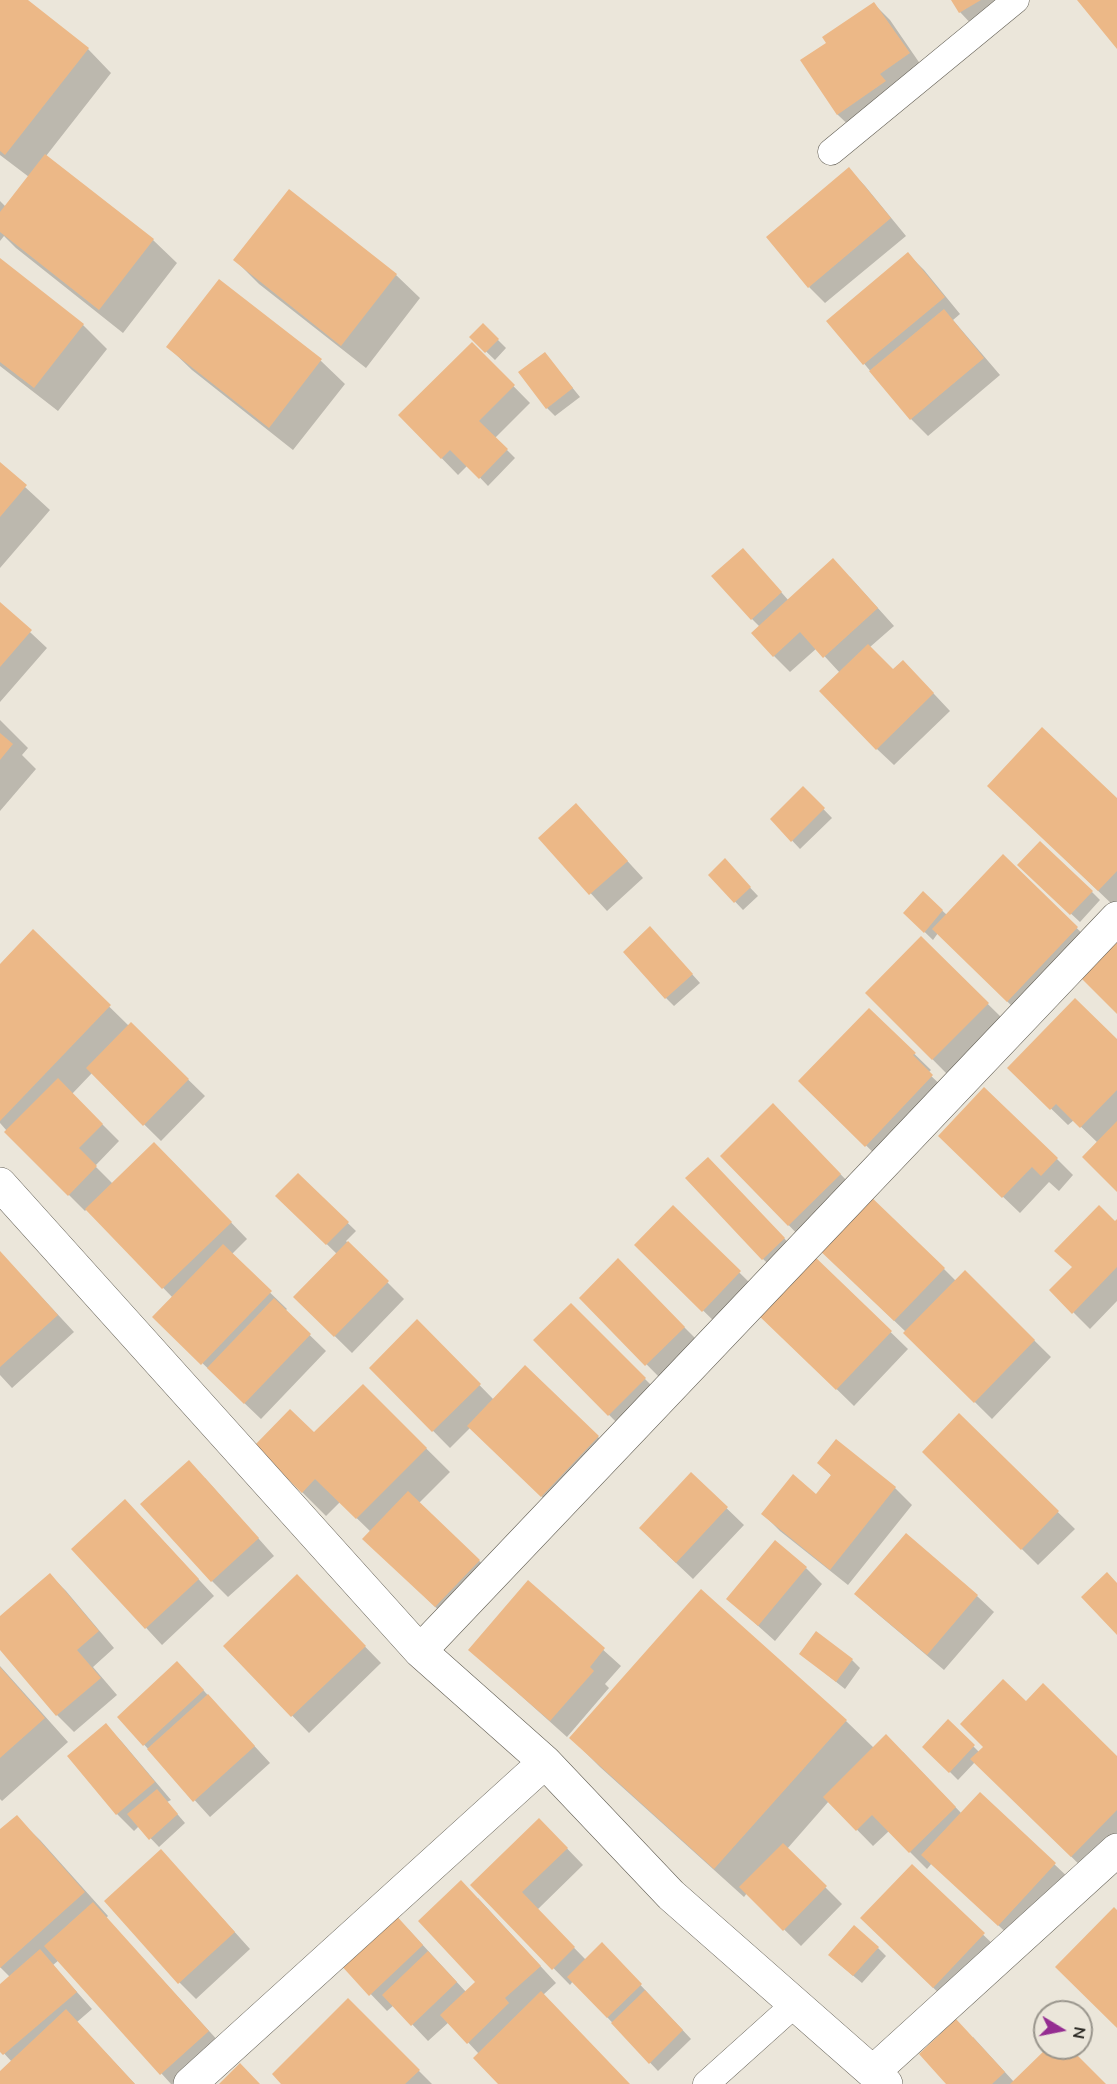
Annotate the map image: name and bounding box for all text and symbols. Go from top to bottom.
north arrow [1033,2000,1093,2060]
text: N [1067,2025,1091,2041]

